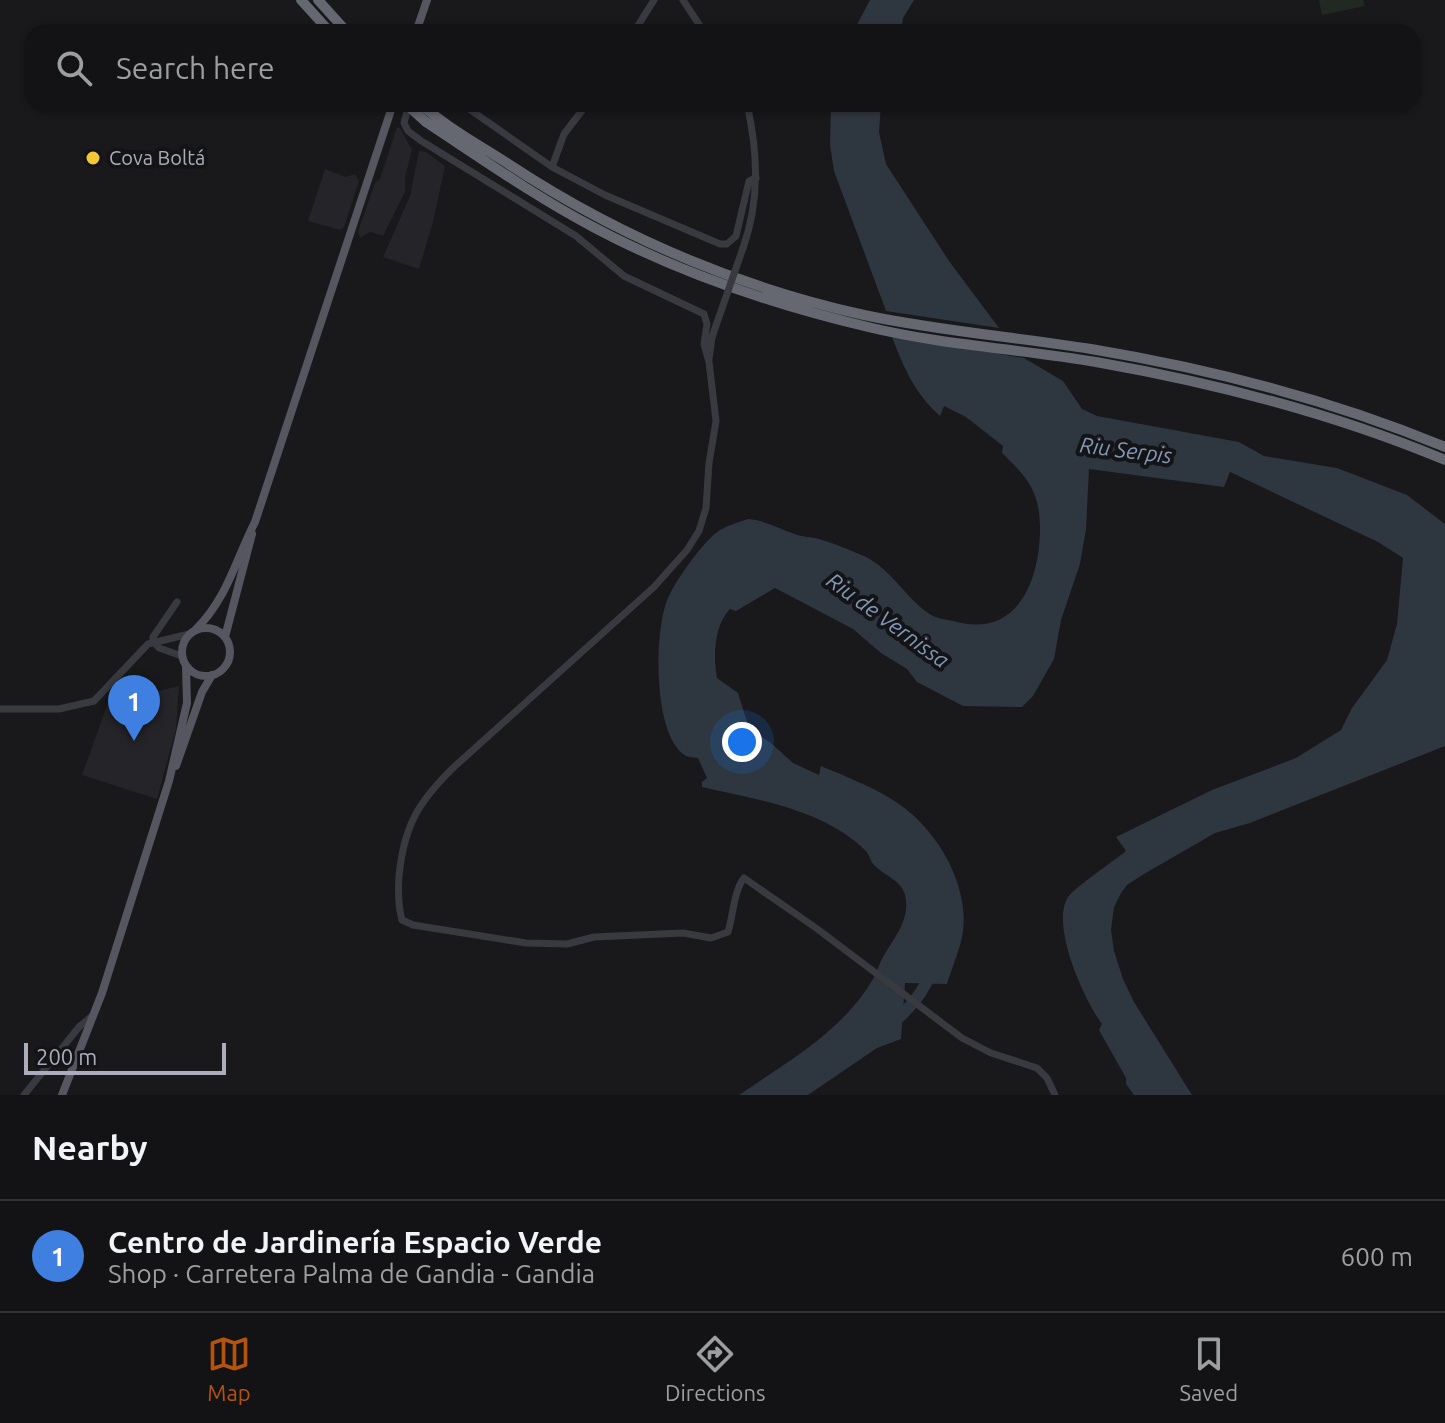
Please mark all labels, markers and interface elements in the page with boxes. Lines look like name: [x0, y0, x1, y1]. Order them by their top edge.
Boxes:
search box: [24, 24, 1421, 112]
icon: search: [52, 46, 96, 90]
text: Search here: [116, 51, 275, 85]
place label: Cova Boltá: [109, 146, 205, 169]
marker: Cova Boltá: [84, 149, 102, 167]
water label: Riu Serpis: [1078, 431, 1174, 468]
water label: Riu de Vernissa: [822, 567, 954, 672]
pin: 1: [108, 675, 160, 741]
your location: [722, 722, 762, 762]
scale bar: [24, 1039, 226, 1075]
text: 200 m: [36, 1044, 97, 1069]
text: Nearby: [32, 1128, 147, 1166]
text: Centro de Jardinería Espacio Verde: [108, 1225, 602, 1259]
text: 1: [51, 1242, 65, 1271]
text: 600 m: [1341, 1242, 1413, 1271]
text: Shop · Carretera Palma de Gandia - Gandia: [108, 1259, 595, 1288]
tab: Map: [207, 1332, 251, 1405]
tab: Directions: [665, 1332, 766, 1405]
tab: Saved: [1179, 1332, 1238, 1405]

